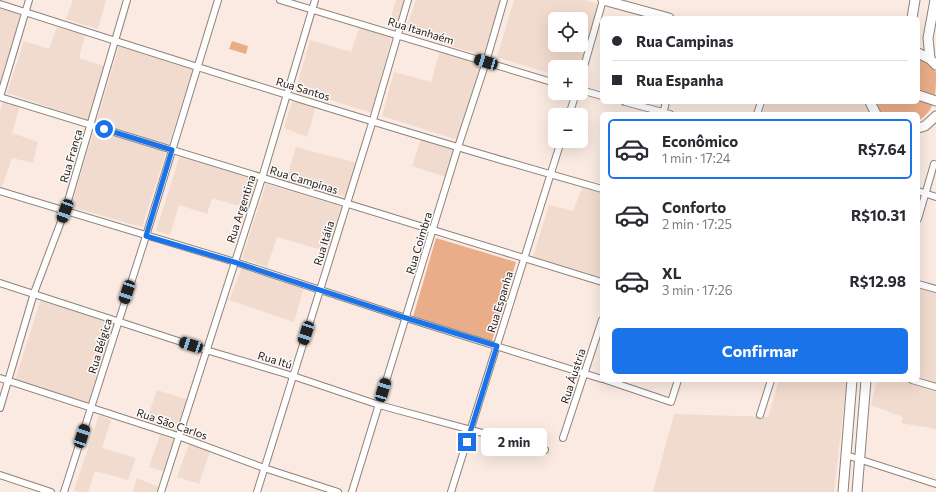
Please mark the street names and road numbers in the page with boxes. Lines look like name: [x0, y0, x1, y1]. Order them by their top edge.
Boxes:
street label: Rua Itanhaém: [387, 14, 456, 47]
street label: Rua Santos: [275, 74, 332, 103]
street label: Rua França: [57, 128, 84, 184]
street label: Rua Campinas: [268, 163, 340, 196]
street label: Rua Argentina: [223, 173, 258, 244]
street label: Rua Coimbra: [403, 210, 434, 276]
street label: Rua Itália: [311, 219, 336, 267]
street label: Rua Espanha: [484, 270, 515, 334]
street label: Rua Bélgica: [85, 317, 114, 375]
street label: Rua Áustria: [557, 346, 588, 405]
street label: Rua Itú: [256, 348, 294, 371]
street label: Rua São Carlos: [135, 405, 209, 442]

